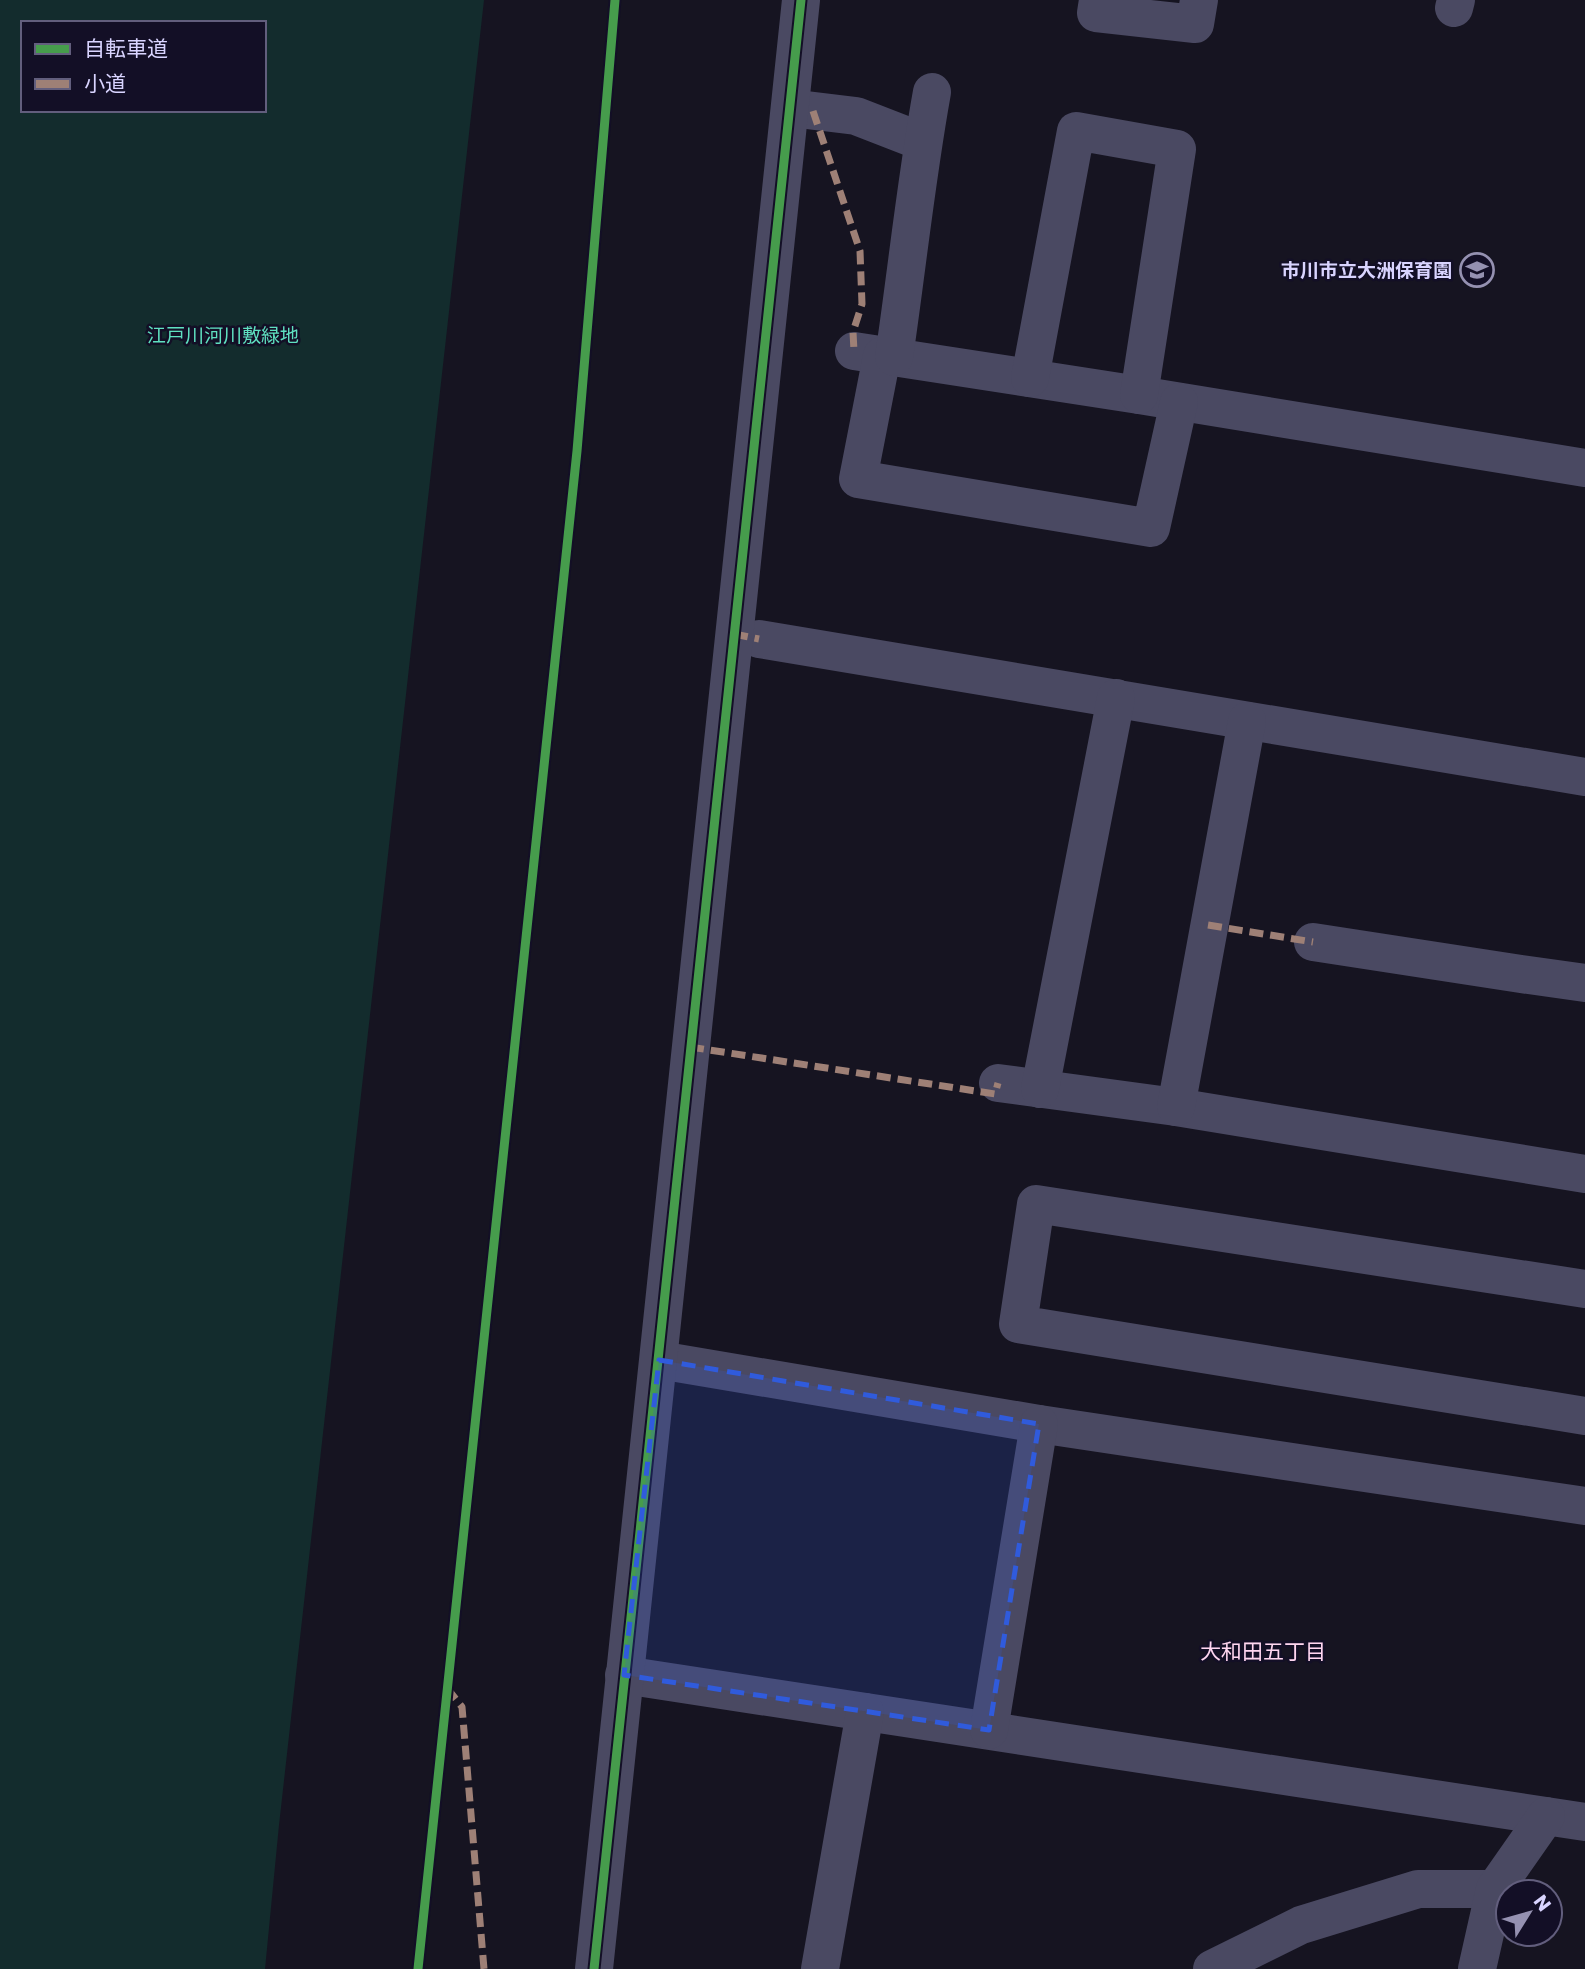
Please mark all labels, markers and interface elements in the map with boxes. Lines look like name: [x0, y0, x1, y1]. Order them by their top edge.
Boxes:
legend: [21, 21, 266, 112]
text: 自転車道: [84, 34, 168, 63]
text: 小道: [84, 69, 126, 98]
school or university icon: 市川市立大洲保育園: [1458, 251, 1496, 289]
place label: 市川市立大洲保育園: [1281, 257, 1452, 284]
park label: 江戸川河川敷緑地: [147, 322, 299, 349]
district label: 大和田五丁目: [1200, 1637, 1326, 1666]
north arrow: [1494, 1878, 1564, 1948]
text: N: [1527, 1889, 1557, 1917]

